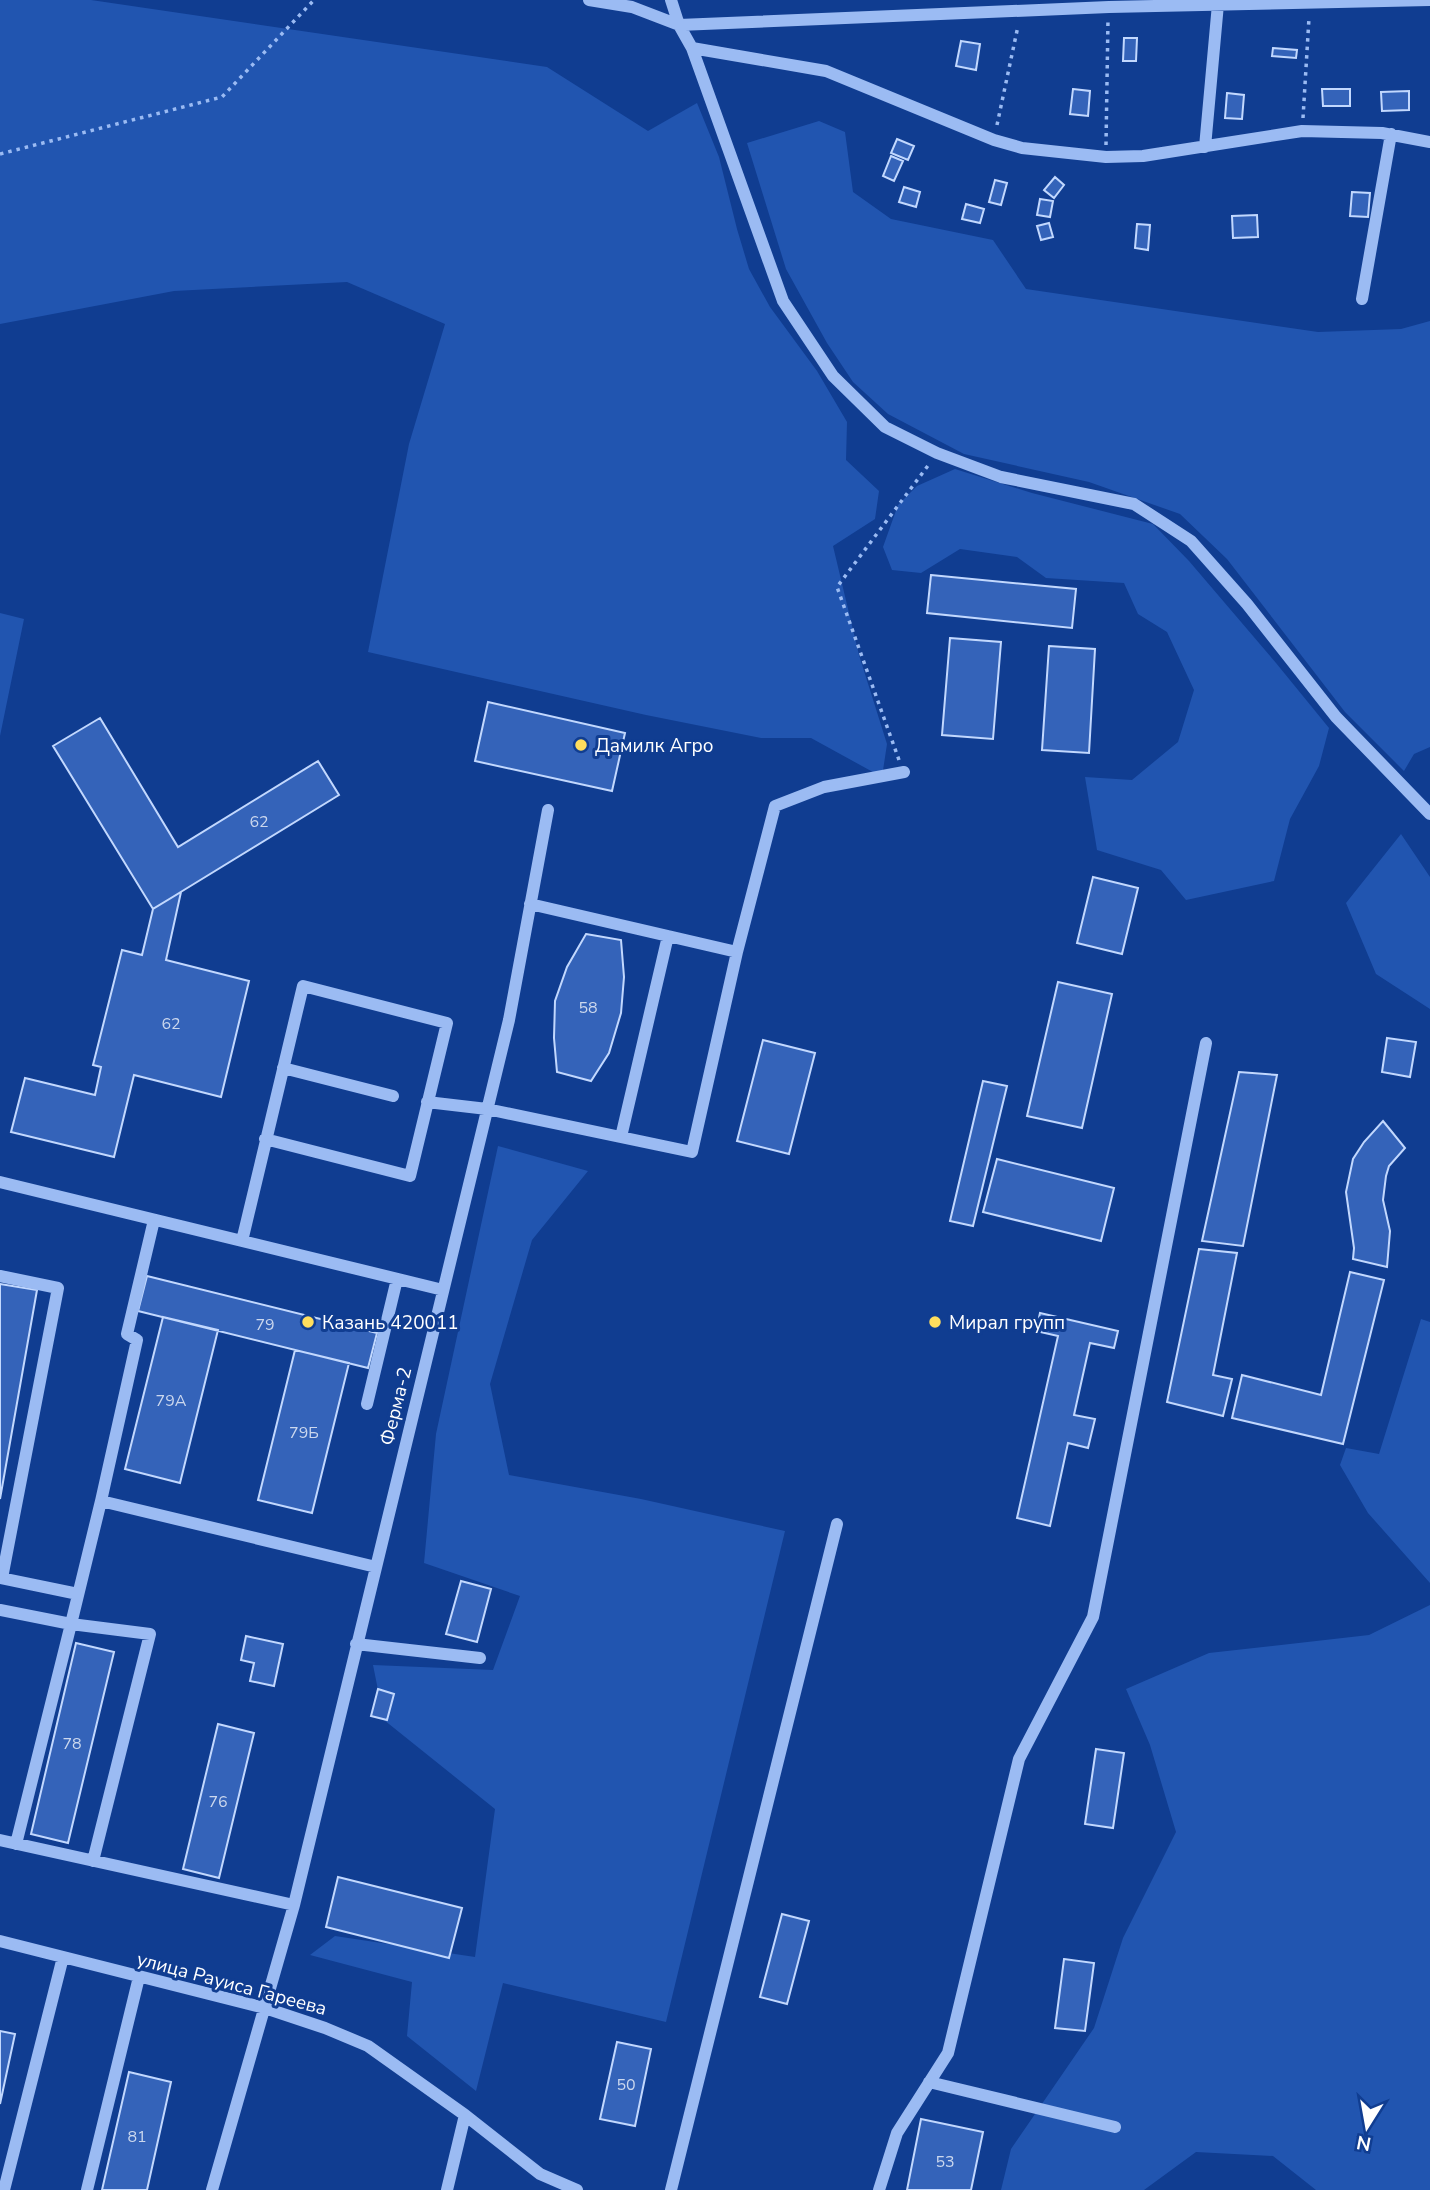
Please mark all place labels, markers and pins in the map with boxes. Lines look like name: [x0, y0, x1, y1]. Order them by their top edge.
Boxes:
place label: Дамилк Агро: [595, 733, 714, 759]
marker: Дамилк Агро: [573, 737, 589, 753]
place label: Казань 420011: [322, 1310, 459, 1336]
place label: Мирал групп: [949, 1310, 1065, 1336]
marker: Казань 420011: [300, 1314, 316, 1330]
marker: Мирал групп: [927, 1314, 943, 1330]

